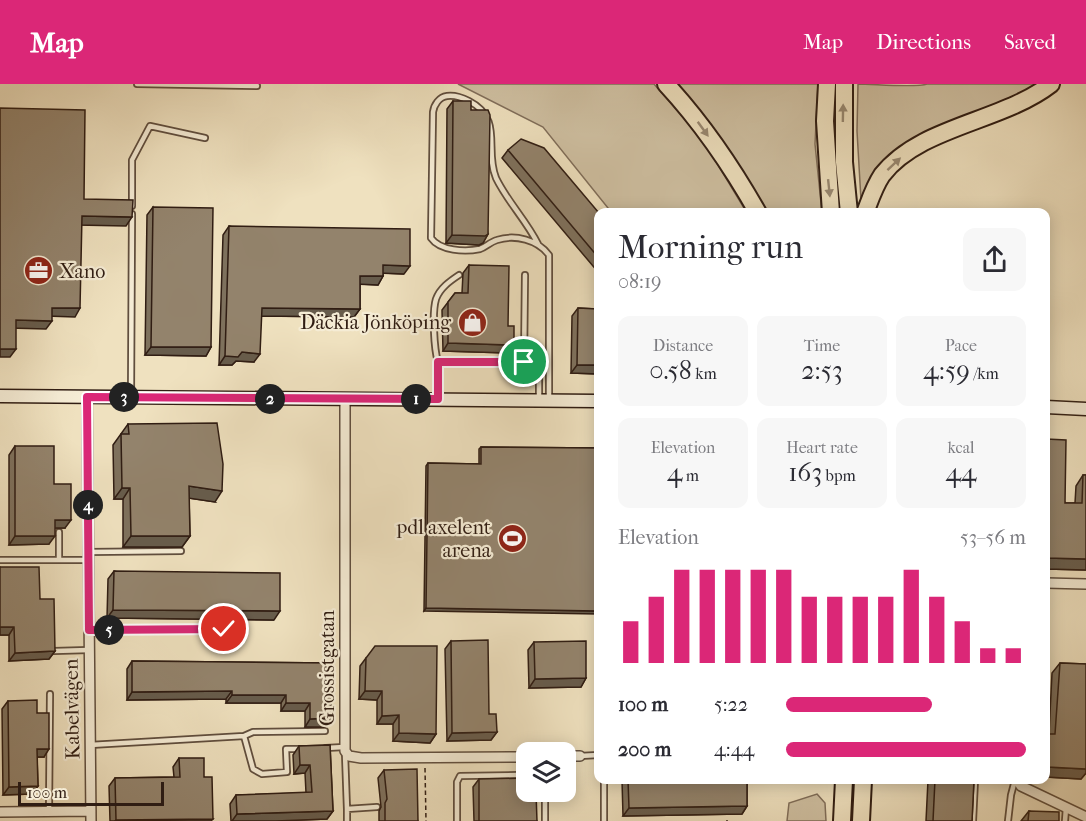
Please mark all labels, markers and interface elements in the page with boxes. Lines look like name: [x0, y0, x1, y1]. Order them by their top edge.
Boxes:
text: Map: [30, 26, 84, 59]
text: Map: [803, 30, 843, 54]
text: Directions: [876, 30, 971, 54]
text: Saved: [1004, 30, 1056, 54]
one-way arrow: [838, 103, 848, 122]
one-way arrow: [697, 122, 709, 137]
one-way arrow: [887, 157, 902, 171]
one-way arrow: [824, 179, 834, 198]
text: Morning run: [618, 228, 803, 267]
button: share: [963, 228, 1026, 291]
office icon: Xano: [22, 255, 54, 287]
place label: Xano: [59, 260, 106, 283]
text: 08:19: [618, 270, 662, 293]
shop icon: Däckia Jönköping: [456, 306, 488, 338]
place label: Däckia Jönköping: [300, 311, 451, 334]
pin: [498, 336, 549, 387]
text: Distance: [653, 336, 713, 355]
text: Time: [804, 336, 840, 355]
text: Pace: [945, 336, 977, 355]
icon: arrive: [507, 345, 540, 378]
text: 0.58: [649, 355, 692, 386]
text: 2:53: [801, 355, 843, 386]
text: 4:59: [923, 355, 970, 386]
text: km: [692, 364, 717, 383]
text: /km: [970, 364, 999, 383]
pin: 3: [109, 382, 139, 412]
pin: 2: [255, 384, 285, 414]
pin: 1: [401, 384, 431, 414]
text: 3: [121, 387, 127, 406]
text: 2: [266, 389, 274, 408]
text: 1: [413, 389, 419, 408]
text: Elevation: [651, 438, 715, 457]
text: Heart rate: [786, 438, 858, 457]
text: kcal: [948, 438, 974, 457]
text: 4: [667, 457, 682, 488]
text: 163: [788, 457, 822, 488]
text: 44: [946, 457, 976, 488]
text: m: [682, 466, 699, 485]
text: bpm: [822, 466, 856, 485]
pin: 4: [73, 490, 103, 520]
text: 4: [83, 495, 93, 514]
place label: pdl axelent arena: [395, 516, 492, 562]
sports icon: pdl axelent arena: [496, 523, 528, 555]
text: Elevation: [618, 526, 699, 549]
text: 53–56 m: [960, 526, 1026, 549]
pin: [198, 603, 249, 654]
street label: Grossistgatan: [316, 610, 339, 726]
icon: check: [207, 612, 240, 645]
pin: 5: [94, 615, 124, 645]
text: 5: [106, 620, 112, 639]
street label: Kabelvägen: [60, 658, 84, 760]
text: 100 m: [618, 693, 668, 716]
text: 5:22: [714, 693, 748, 716]
text: 200 m: [618, 738, 671, 761]
text: 4:44: [714, 738, 754, 761]
map controls: [516, 742, 576, 802]
button: layers: [516, 742, 576, 802]
scale bar: [18, 779, 164, 806]
text: 100 m: [27, 783, 67, 802]

